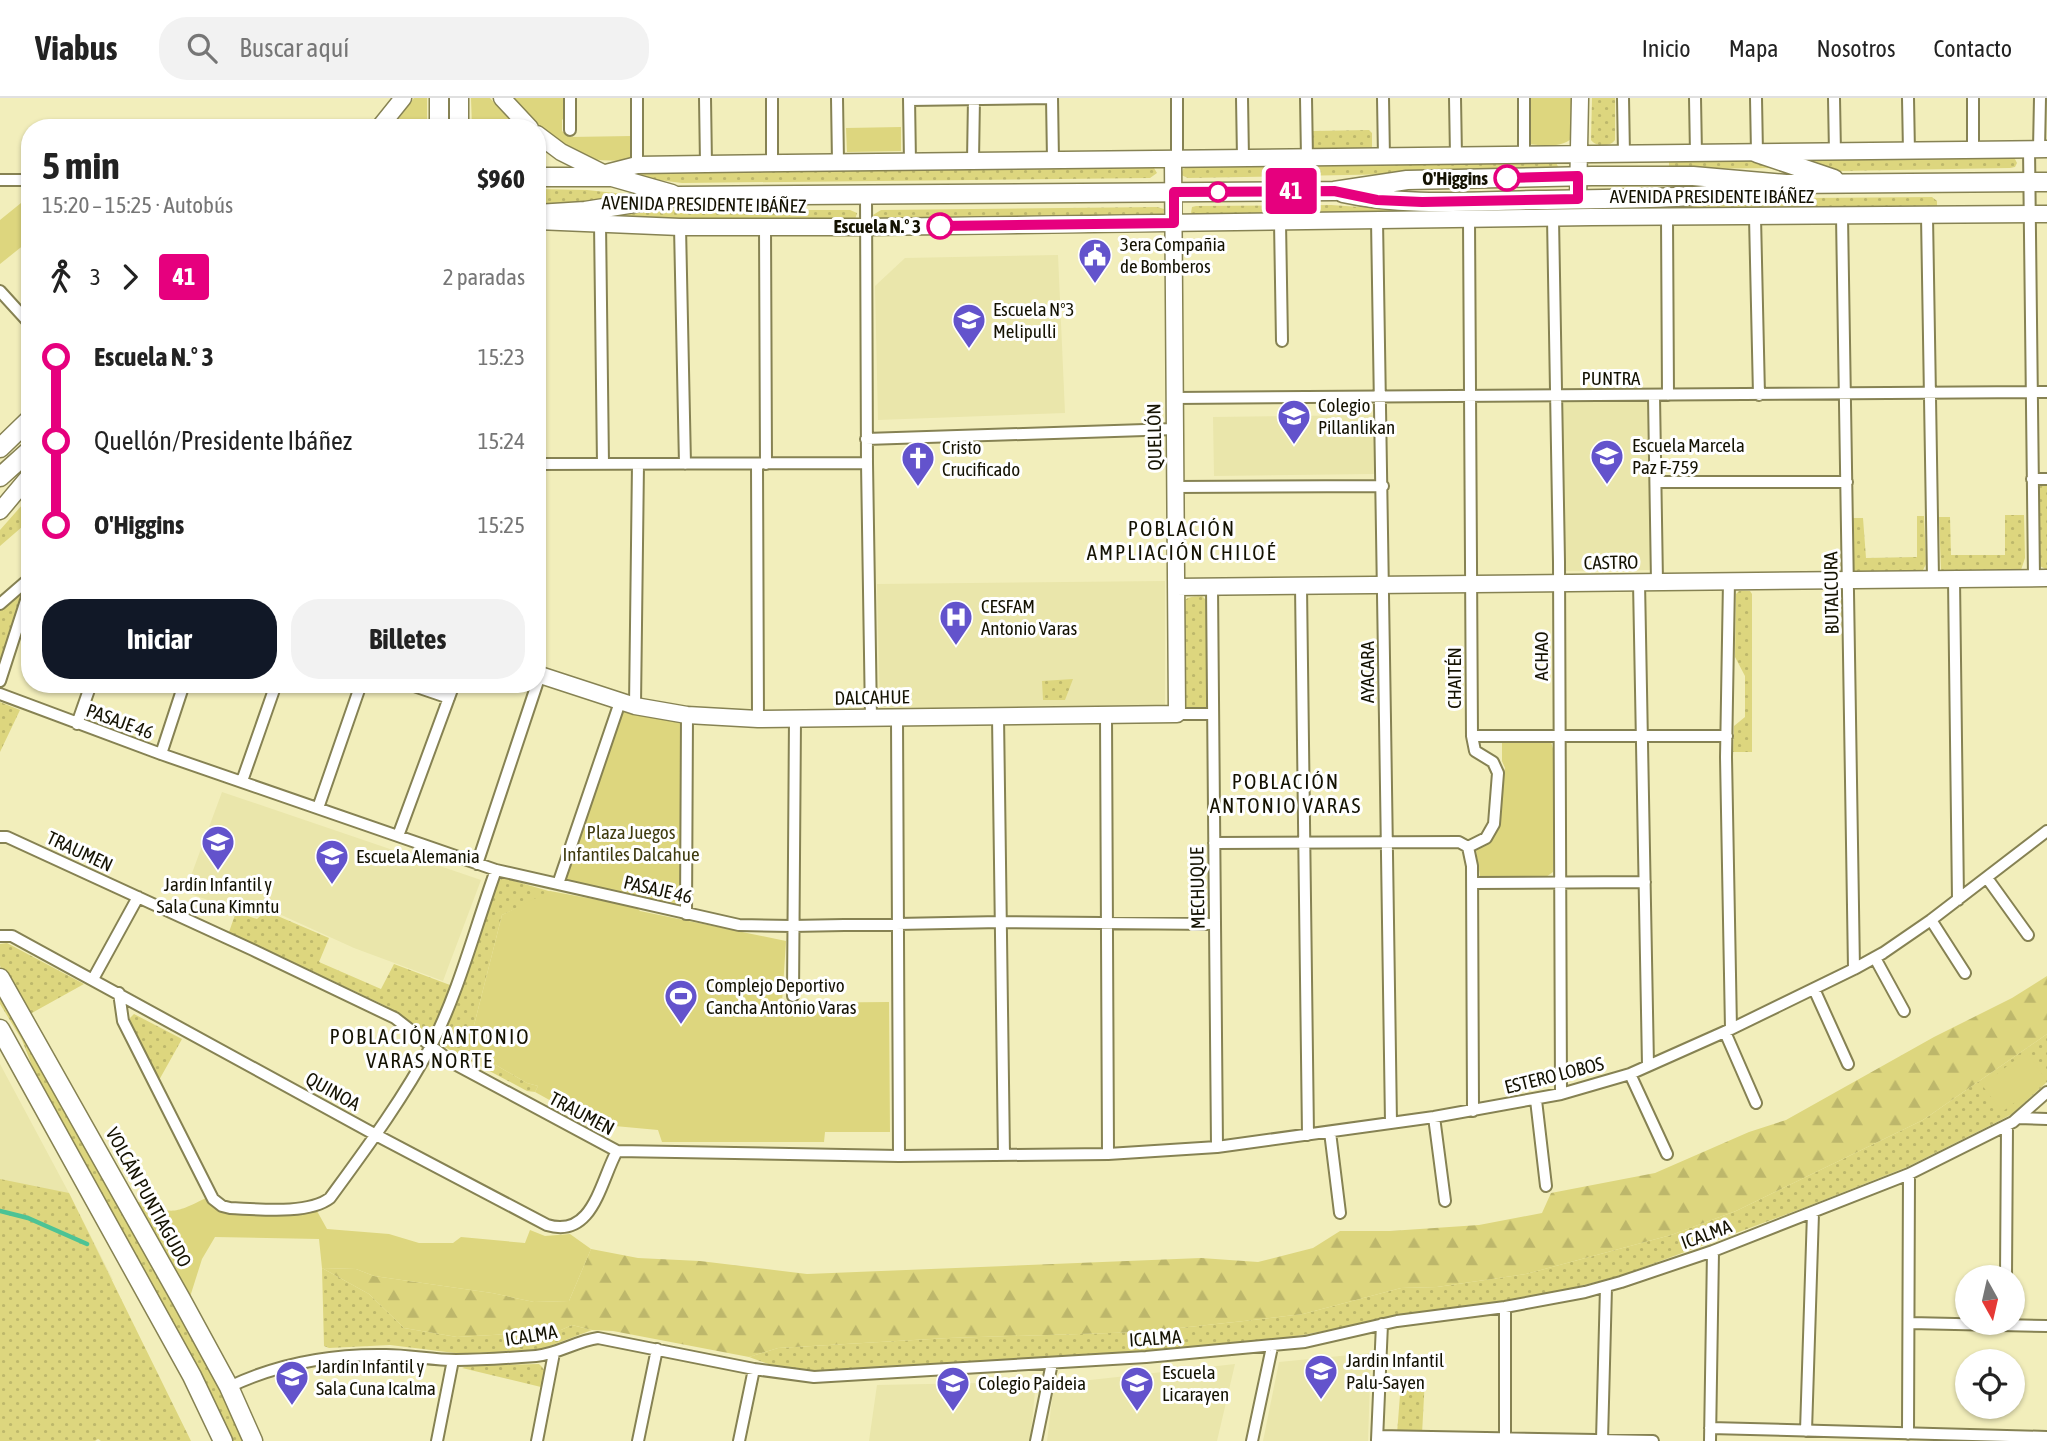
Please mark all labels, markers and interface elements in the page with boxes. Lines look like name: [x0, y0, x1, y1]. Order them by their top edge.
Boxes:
search box: [159, 17, 649, 80]
text: Viabus: [35, 29, 117, 67]
icon: search: [183, 29, 221, 67]
text: Buscar aquí: [239, 33, 349, 63]
text: Inicio: [1642, 35, 1691, 62]
text: Mapa: [1729, 35, 1778, 62]
text: Nosotros: [1816, 35, 1895, 62]
text: Contacto: [1933, 35, 2012, 62]
text: 5 min: [42, 144, 120, 187]
text: $960: [477, 164, 525, 194]
marker: O'Higgins: [1494, 165, 1520, 191]
place label: O'Higgins: [1422, 167, 1488, 189]
line badge: 41: [1260, 168, 1322, 214]
text: 41: [1280, 177, 1302, 204]
unlabelled marker: [1208, 182, 1228, 202]
street label: AVENIDA PRESIDENTE IBÁÑEZ: [1610, 185, 1815, 207]
street label: AVENIDA PRESIDENTE IBÁÑEZ: [601, 191, 807, 217]
text: 15:20 – 15:25 · Autobús: [42, 192, 233, 218]
marker: Escuela N.° 3: [927, 213, 953, 239]
place label: Escuela N.° 3: [834, 215, 921, 237]
place label: 3era Compañia de Bomberos: [1120, 233, 1226, 277]
public building icon: 3era Compañia de Bomberos: [1076, 236, 1114, 285]
icon: walk: [42, 258, 80, 296]
icon: forward: [111, 258, 149, 296]
text: 41: [173, 263, 195, 290]
text: 3: [90, 264, 101, 290]
text: 2 paradas: [443, 264, 525, 290]
place label: Escuela N°3 Melipulli: [993, 298, 1075, 342]
school or university icon: Escuela N°3 Melipulli: [950, 301, 988, 350]
text: Escuela N.° 3: [94, 342, 214, 372]
text: 15:23: [478, 344, 525, 370]
street label: PUNTRA: [1582, 367, 1641, 389]
place label: Colegio Pillanlikan: [1318, 394, 1395, 438]
school or university icon: Colegio Pillanlikan: [1275, 397, 1313, 446]
street label: QUELLÓN: [1142, 403, 1166, 471]
text: Quellón/Presidente Ibáñez: [94, 426, 352, 456]
text: 15:24: [478, 428, 525, 454]
place label: Escuela Marcela Paz F-759: [1632, 434, 1745, 478]
place label: Cristo Crucificado: [942, 436, 1020, 480]
school or university icon: Escuela Marcela Paz F-759: [1588, 437, 1626, 486]
church icon: Cristo Crucificado: [899, 439, 937, 488]
text: O'Higgins: [94, 510, 184, 540]
text: 15:25: [478, 512, 525, 538]
district label: POBLACIÓN AMPLIACIÓN CHILOÉ: [1087, 516, 1277, 564]
street label: CASTRO: [1584, 551, 1638, 573]
street label: BUTALCURA: [1819, 551, 1843, 635]
place label: CESFAM Antonio Varas: [981, 595, 1077, 639]
hospital icon: CESFAM Antonio Varas: [937, 598, 975, 647]
button: Iniciar: [42, 599, 277, 679]
button: Billetes: [291, 599, 525, 679]
street label: ACHAO: [1530, 631, 1552, 681]
street label: AYACARA: [1356, 640, 1378, 703]
street label: CHAITÉN: [1443, 647, 1465, 709]
street label: DALCAHUE: [834, 685, 910, 709]
street label: PASAJE 46: [83, 699, 157, 743]
district label: POBLACIÓN ANTONIO VARAS: [1210, 769, 1362, 817]
park label: Plaza Juegos Infantiles Dalcahue: [562, 821, 700, 865]
school or university icon: Jardín Infantil y Sala Cuna Kimntu: [199, 823, 237, 872]
street label: TRAUMEN: [43, 826, 117, 876]
school or university icon: Escuela Alemania: [313, 837, 351, 886]
place label: Escuela Alemania: [356, 845, 480, 867]
street label: MECHUQUE: [1185, 847, 1209, 929]
street label: PASAJE 46: [622, 870, 695, 908]
place label: Jardín Infantil y Sala Cuna Kimntu: [157, 873, 279, 917]
place label: Complejo Deportivo Cancha Antonio Varas: [706, 974, 857, 1018]
sports icon: Complejo Deportivo Cancha Antonio Varas: [662, 977, 700, 1026]
district label: POBLACIÓN ANTONIO VARAS NORTE: [329, 1024, 531, 1072]
street label: ESTERO LOBOS: [1502, 1052, 1606, 1098]
street label: QUINOA: [302, 1067, 365, 1115]
street label: TRAUMEN: [546, 1087, 618, 1139]
street label: VOLCÁN PUNTIAGUDO: [102, 1123, 196, 1271]
street label: ICALMA: [1678, 1215, 1735, 1253]
north arrow: [1955, 1265, 2025, 1335]
map controls: [1955, 1265, 2025, 1419]
street label: ICALMA: [504, 1320, 559, 1350]
street label: ICALMA: [1128, 1325, 1182, 1351]
place label: Jardin Infantil Palu-Sayen: [1346, 1349, 1444, 1393]
button: locate: [1955, 1349, 2025, 1419]
school or university icon: Jardin Infantil Palu-Sayen: [1302, 1352, 1340, 1401]
place label: Jardín Infantil y Sala Cuna Icalma: [316, 1355, 436, 1399]
school or university icon: Jardín Infantil y Sala Cuna Icalma: [273, 1358, 311, 1407]
place label: Escuela Licarayen: [1162, 1361, 1229, 1405]
school or university icon: Colegio Paideia: [934, 1364, 972, 1413]
school or university icon: Escuela Licarayen: [1118, 1364, 1156, 1413]
place label: Colegio Paideia: [978, 1372, 1086, 1394]

